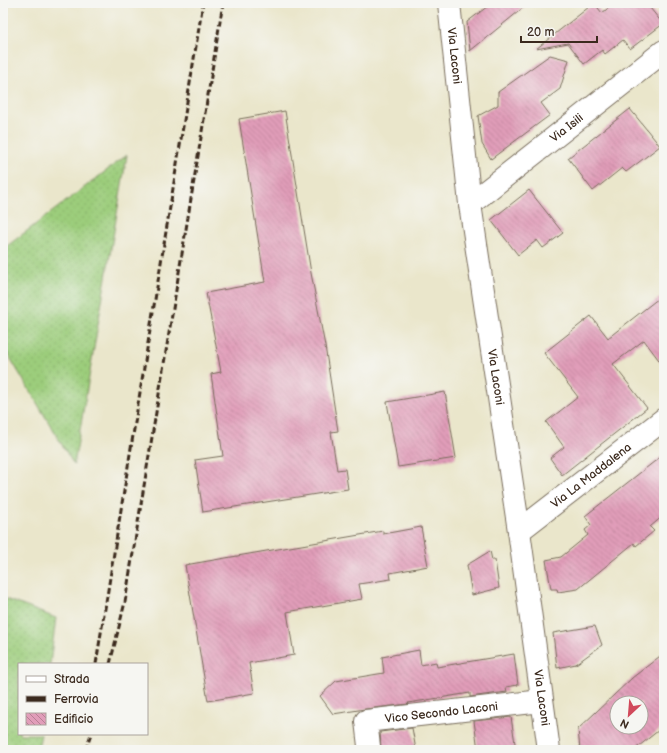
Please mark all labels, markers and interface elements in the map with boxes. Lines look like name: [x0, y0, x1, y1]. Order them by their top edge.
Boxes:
scale bar: [521, 18, 597, 44]
text: 20 m: [527, 25, 554, 40]
street label: Via Laconi: [444, 27, 465, 85]
street label: Via Isili: [547, 110, 586, 146]
street label: Via Laconi: [484, 348, 508, 406]
street label: Via La Maddalena: [548, 439, 635, 511]
legend: [18, 663, 148, 735]
street label: Via Laconi: [531, 669, 553, 727]
text: Strada: [54, 672, 90, 687]
text: Ferrovia: [54, 692, 99, 707]
north arrow: [609, 695, 649, 735]
street label: Vico Secondo Laconi: [384, 699, 499, 726]
text: Edificio: [54, 712, 94, 727]
text: N: [618, 716, 631, 731]

